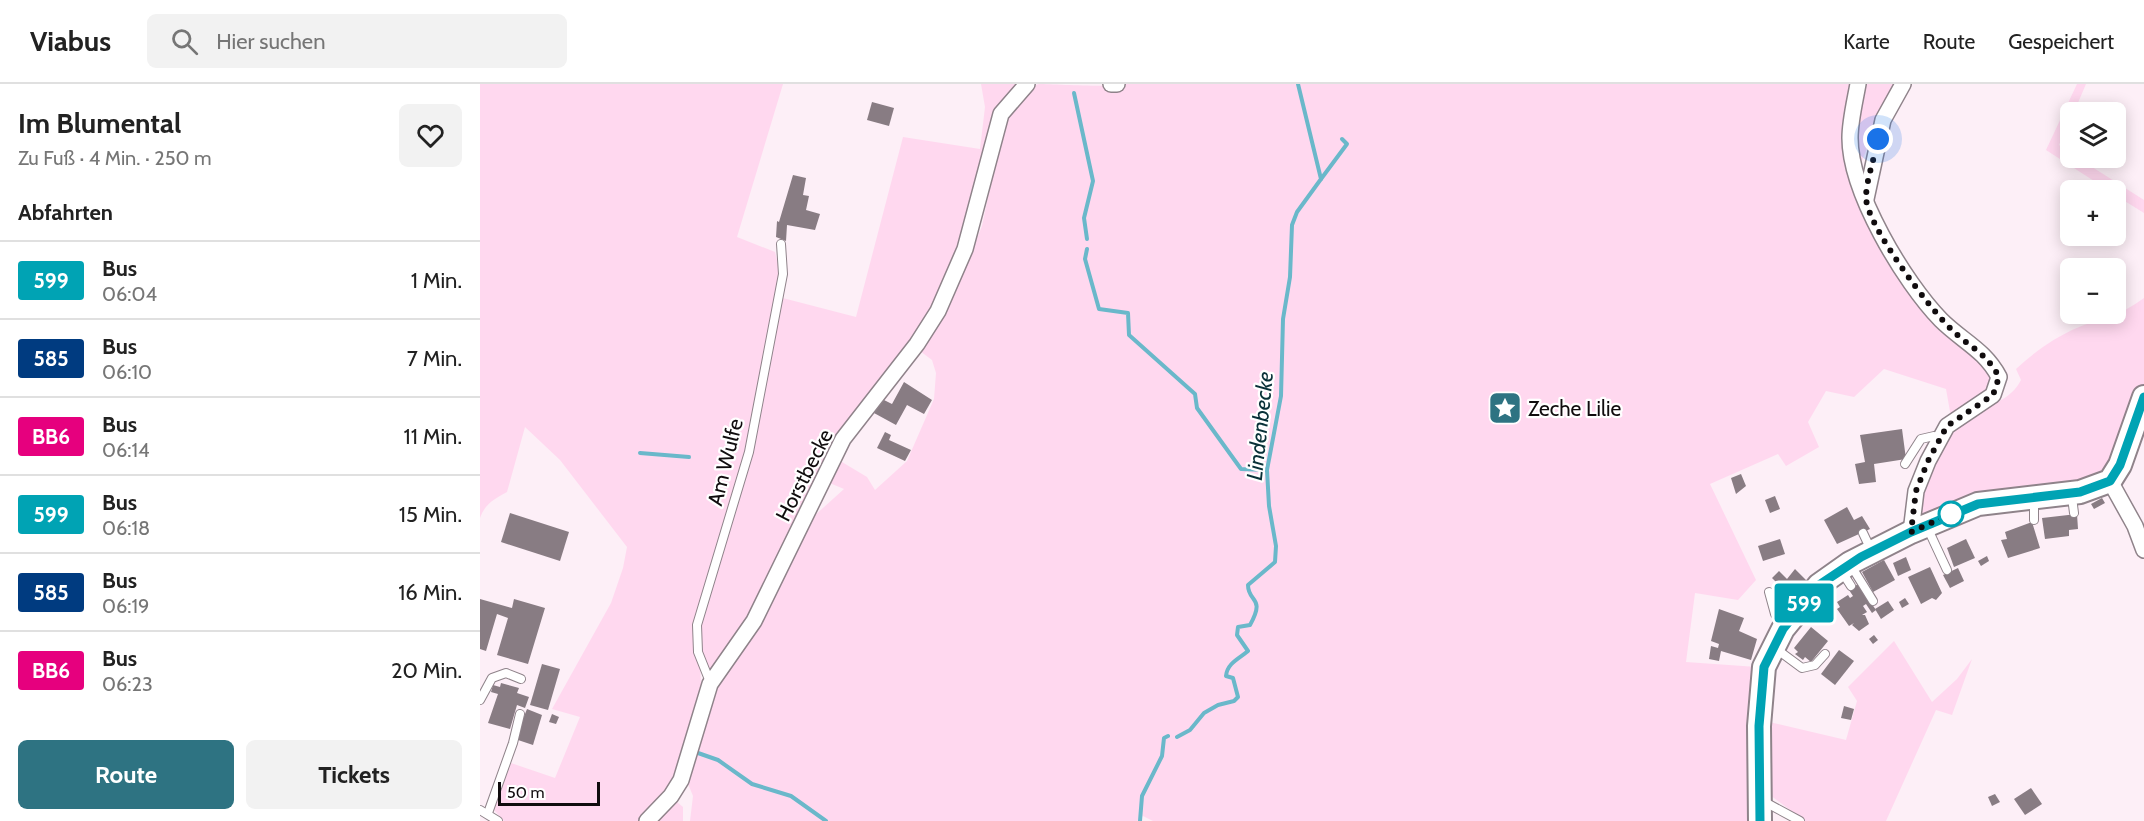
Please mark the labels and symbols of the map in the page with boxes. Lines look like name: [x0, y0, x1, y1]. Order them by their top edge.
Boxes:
your location: [1863, 124, 1893, 154]
water label: Lindenbecke: [1241, 370, 1279, 482]
place icon: Zeche Lilie: [1487, 390, 1523, 426]
place label: Zeche Lilie: [1528, 396, 1621, 421]
street label: Am Wulfe: [702, 416, 748, 508]
street label: Horstbecke: [770, 425, 838, 525]
unlabelled marker: [1938, 501, 1964, 527]
line badge: 599: [1770, 584, 1838, 622]
scale bar: [498, 779, 600, 806]

